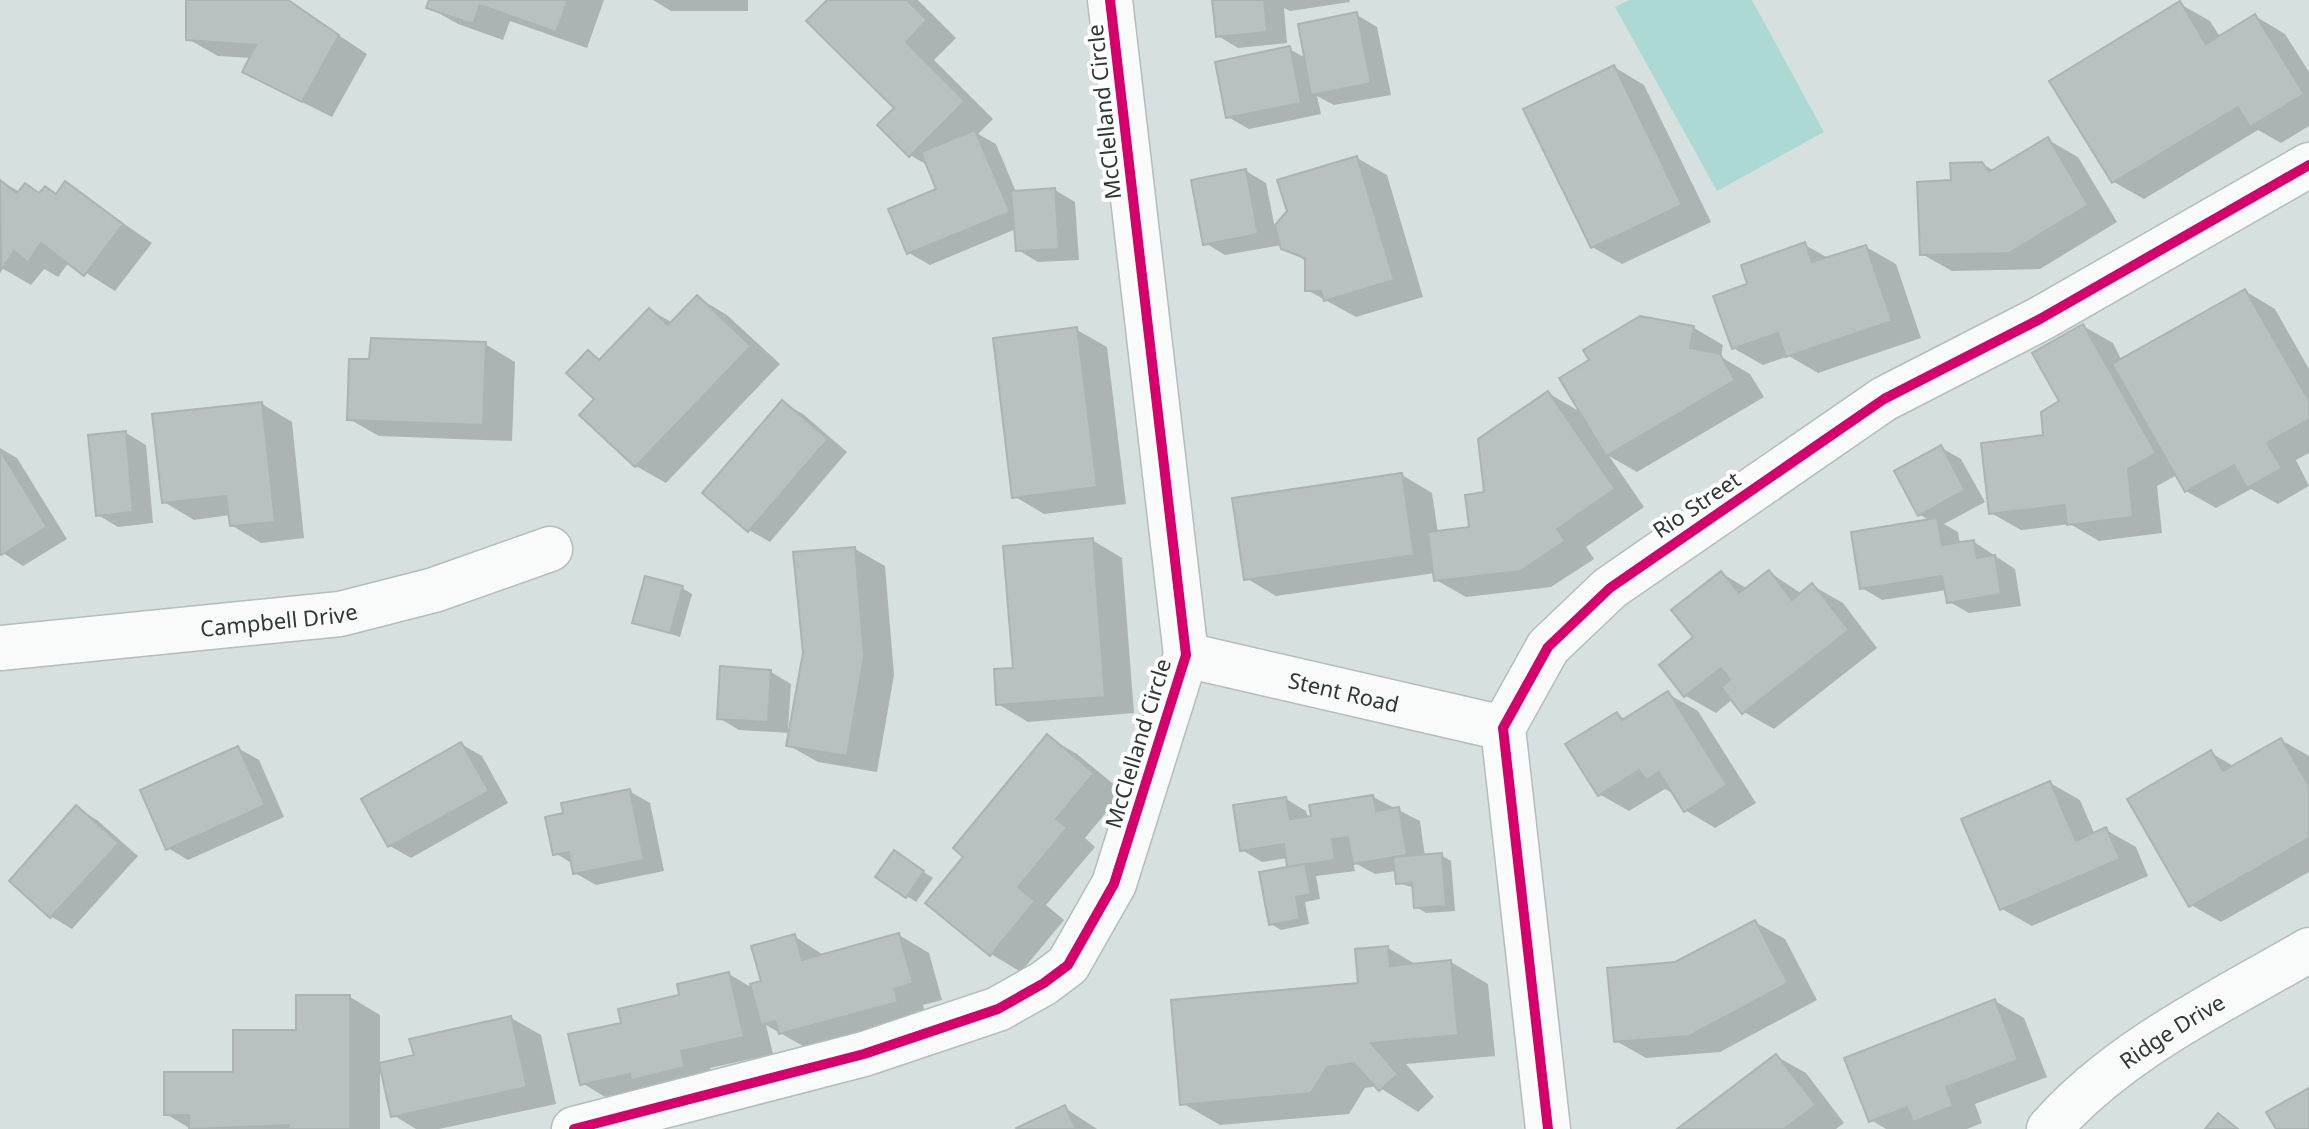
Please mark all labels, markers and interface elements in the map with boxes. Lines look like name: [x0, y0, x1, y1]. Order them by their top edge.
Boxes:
street label: McClelland Circle: [1079, 23, 1127, 201]
street label: Rio Street: [1646, 464, 1746, 544]
street label: Campbell Drive: [199, 595, 360, 643]
street label: McClelland Circle: [1097, 654, 1177, 832]
street label: Stent Road: [1286, 664, 1402, 719]
street label: Ridge Drive: [2113, 986, 2230, 1075]

